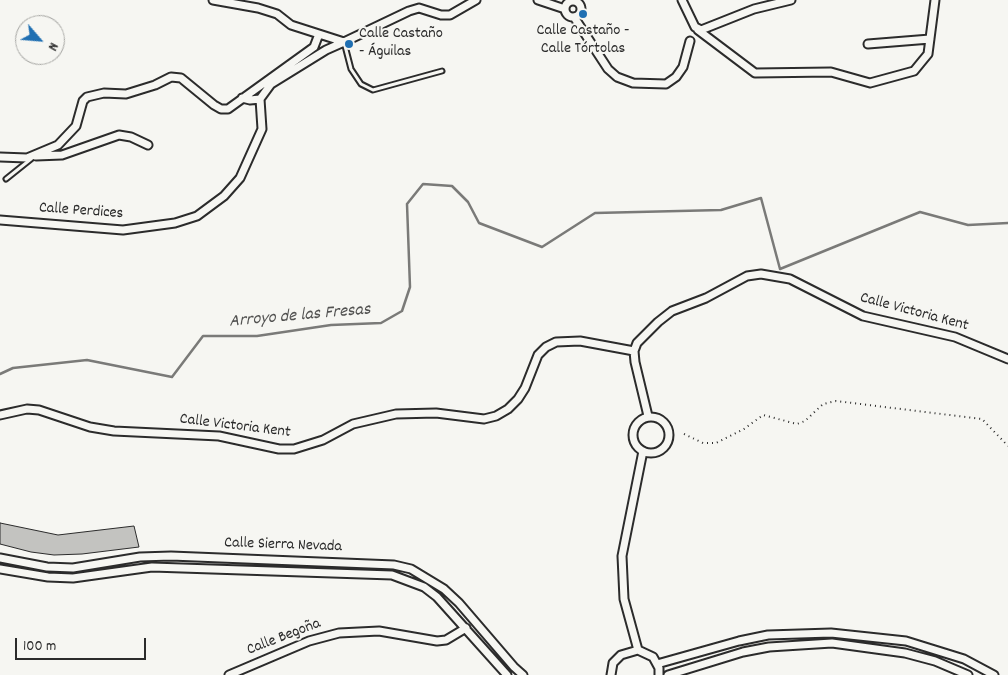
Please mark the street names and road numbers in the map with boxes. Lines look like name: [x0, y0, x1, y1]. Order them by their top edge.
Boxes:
street label: Calle Perdices: [38, 199, 124, 225]
street label: Calle Victoria Kent: [858, 289, 970, 337]
street label: Calle Victoria Kent: [178, 411, 292, 443]
street label: Calle Sierra Nevada: [224, 534, 342, 558]
street label: Calle Begoña: [244, 615, 324, 661]

